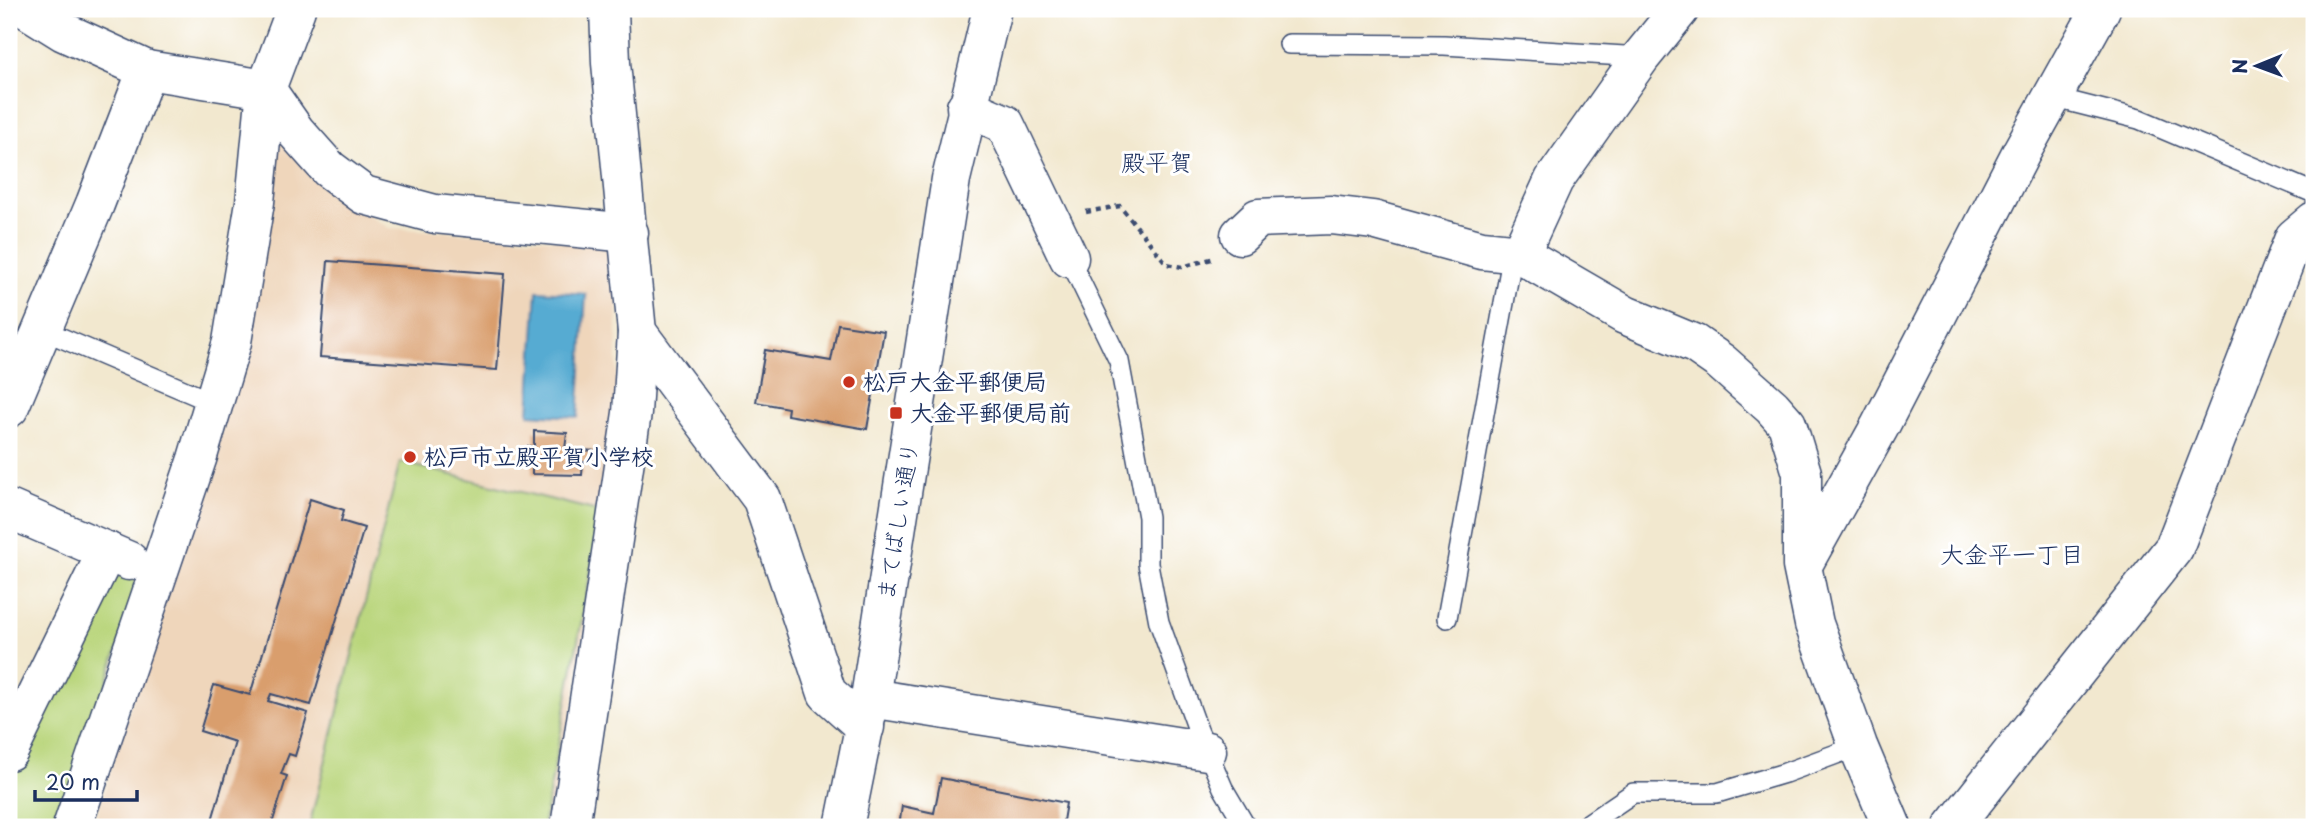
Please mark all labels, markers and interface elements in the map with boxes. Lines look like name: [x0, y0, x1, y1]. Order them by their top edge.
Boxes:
north arrow: [2222, 32, 2292, 102]
text: N: [2225, 59, 2253, 74]
district label: 殿平賀: [1121, 143, 1193, 179]
place label: 松戸大金平郵便局: [863, 363, 1047, 398]
marker: 松戸大金平郵便局: [841, 374, 857, 390]
place label: 大金平郵便局前: [910, 394, 1071, 429]
marker: 大金平郵便局前: [888, 405, 904, 421]
place label: 松戸市立殿平賀小学校: [424, 438, 654, 473]
street label: まてばしい通り: [867, 439, 926, 603]
marker: 松戸市立殿平賀小学校: [402, 449, 418, 465]
district label: 大金平一丁目: [1940, 535, 2084, 571]
scale bar: [35, 759, 136, 803]
text: 20 m: [46, 765, 100, 797]

